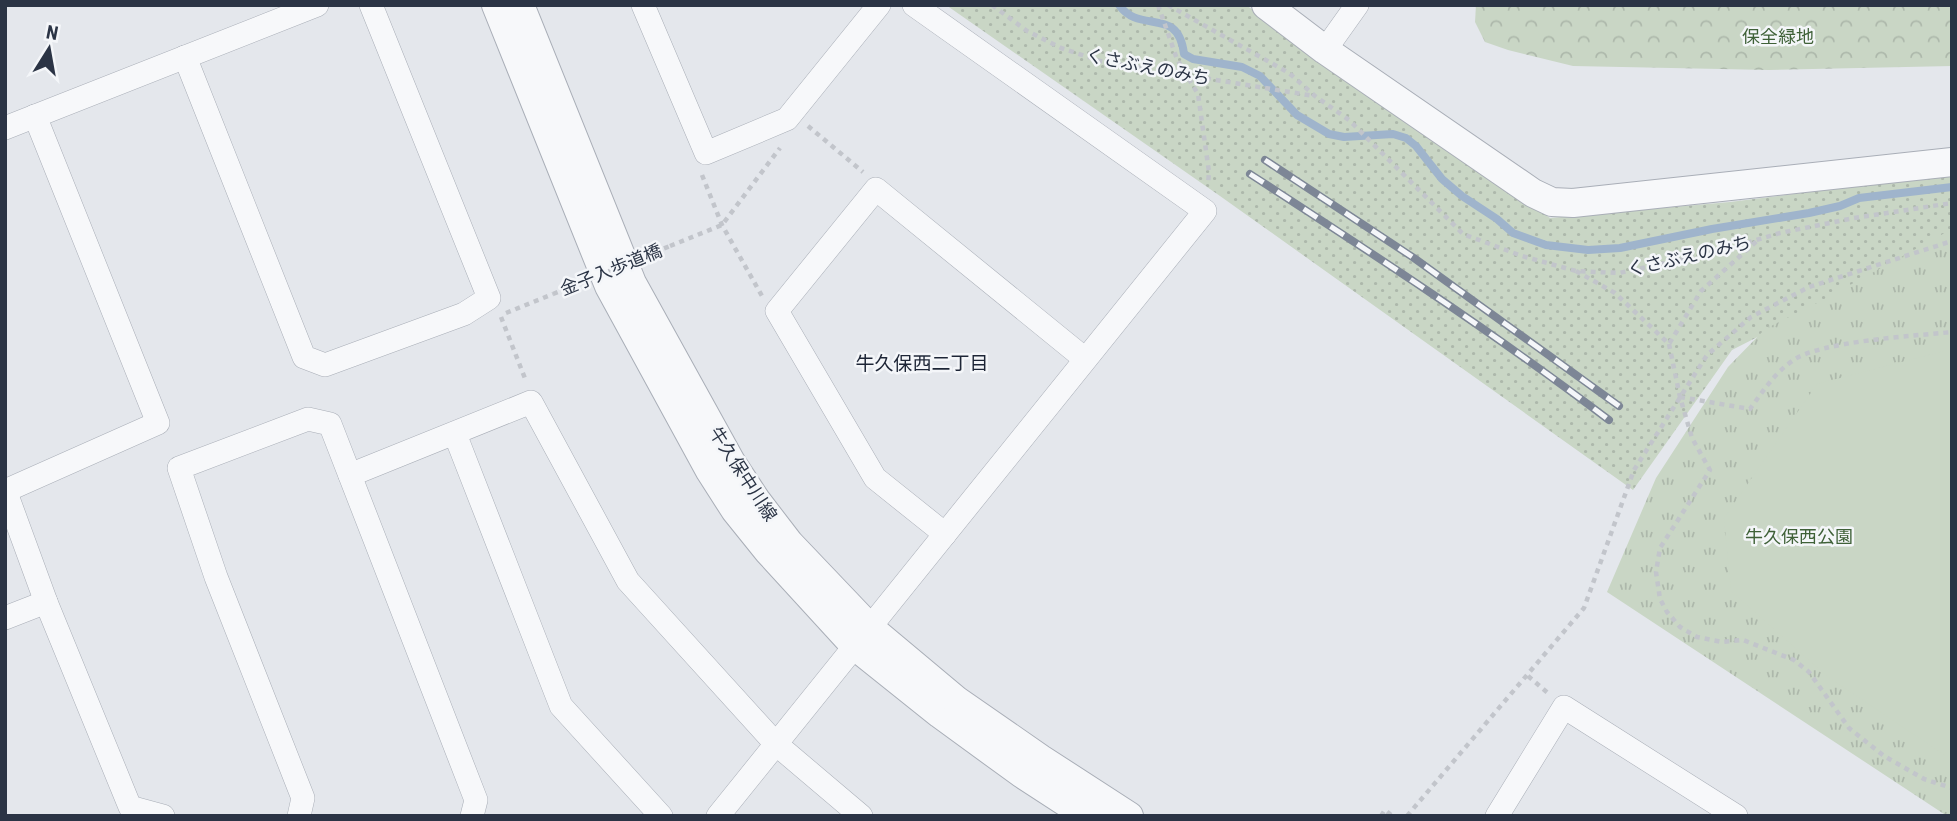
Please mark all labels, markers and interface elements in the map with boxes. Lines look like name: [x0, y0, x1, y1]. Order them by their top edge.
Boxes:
north arrow: [14, 14, 84, 84]
text: N: [44, 20, 60, 45]
park label: 保全緑地: [1742, 26, 1814, 47]
street label: くさぶえのみち: [1084, 44, 1212, 89]
street label: くさぶえのみち: [1625, 231, 1753, 280]
street label: 金子入歩道橋: [557, 240, 665, 300]
district label: 牛久保西二丁目: [855, 352, 989, 375]
street label: 牛久保中川線: [705, 423, 782, 525]
park label: 牛久保西公園: [1745, 526, 1853, 547]

